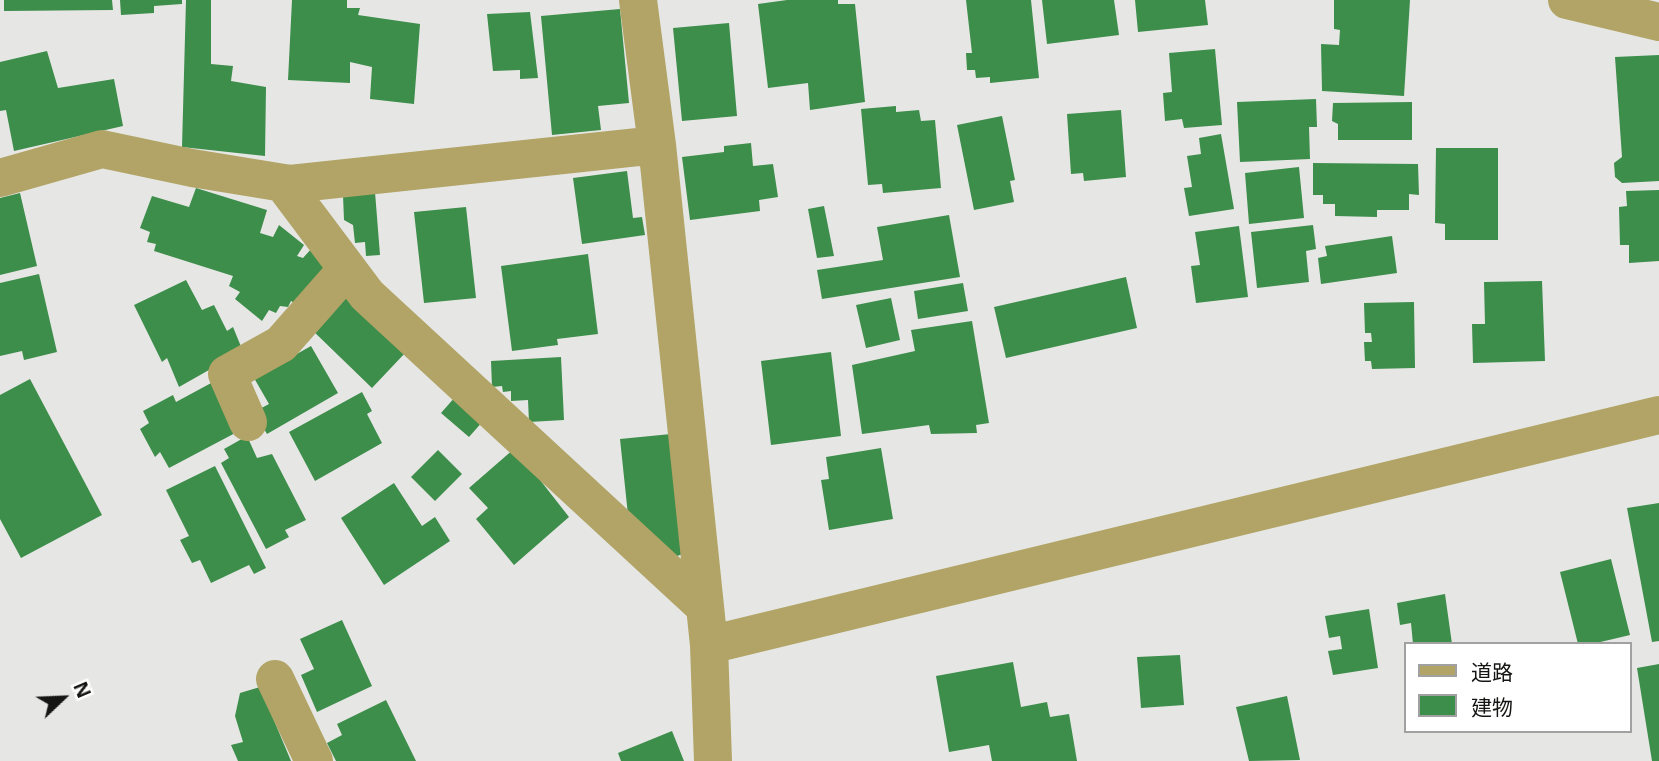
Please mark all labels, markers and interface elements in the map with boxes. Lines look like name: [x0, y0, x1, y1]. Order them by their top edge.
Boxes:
legend: [1404, 642, 1631, 733]
text: 道路: [1471, 658, 1513, 686]
north arrow: [28, 663, 98, 733]
text: N: [67, 678, 97, 702]
text: 建物: [1471, 693, 1513, 721]

